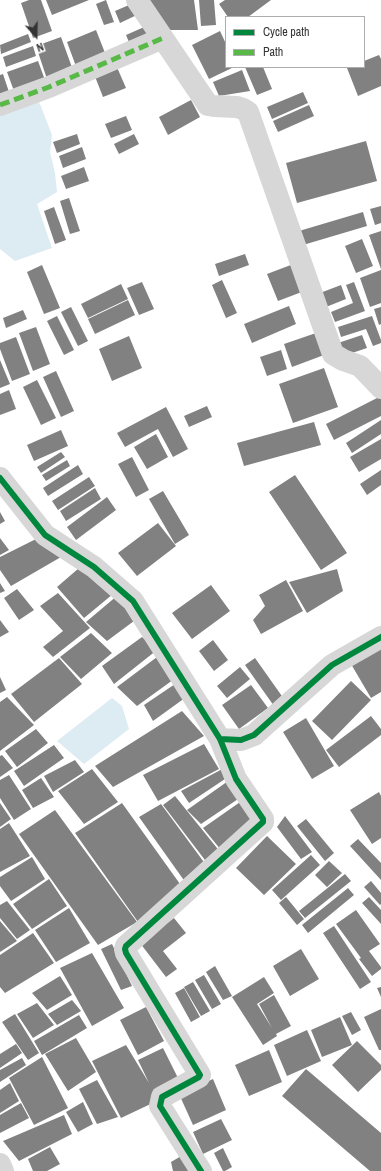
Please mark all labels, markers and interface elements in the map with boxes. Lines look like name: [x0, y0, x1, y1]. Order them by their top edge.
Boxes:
north arrow: [16, 16, 56, 56]
legend: [225, 16, 365, 68]
text: Cycle path: [263, 24, 310, 40]
text: N: [35, 40, 46, 55]
text: Path: [263, 44, 283, 60]

